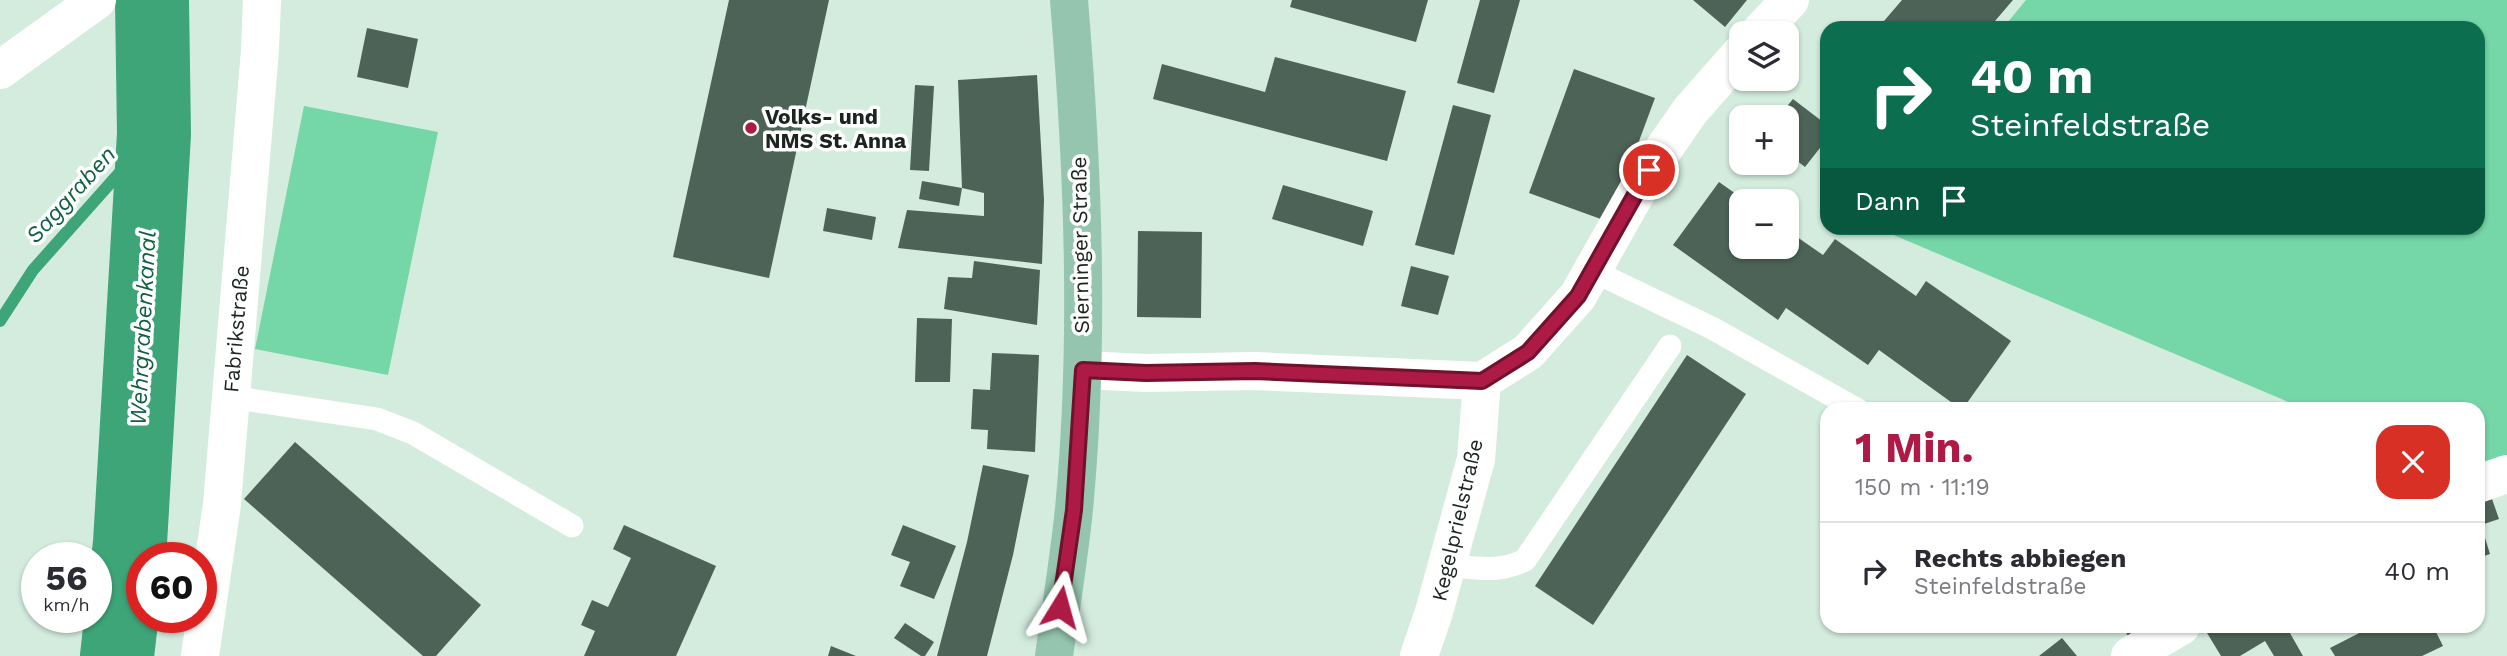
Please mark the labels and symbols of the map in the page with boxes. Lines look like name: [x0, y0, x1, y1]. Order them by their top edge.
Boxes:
place label: Volks- und NMS St. Anna: [765, 104, 907, 153]
marker: Volks- und NMS St. Anna: [743, 120, 759, 136]
pin: [1619, 140, 1679, 200]
water label: Saggraben: [21, 141, 121, 249]
street label: Sierninger Straße: [1066, 156, 1094, 334]
water label: Wehrgrabenkanal: [124, 230, 162, 426]
street label: Fabrikstraße: [218, 264, 254, 394]
street label: Kegelprielstraße: [1426, 436, 1488, 604]
speed limit sign: 60: [126, 542, 217, 633]
position arrow: [1023, 570, 1097, 644]

